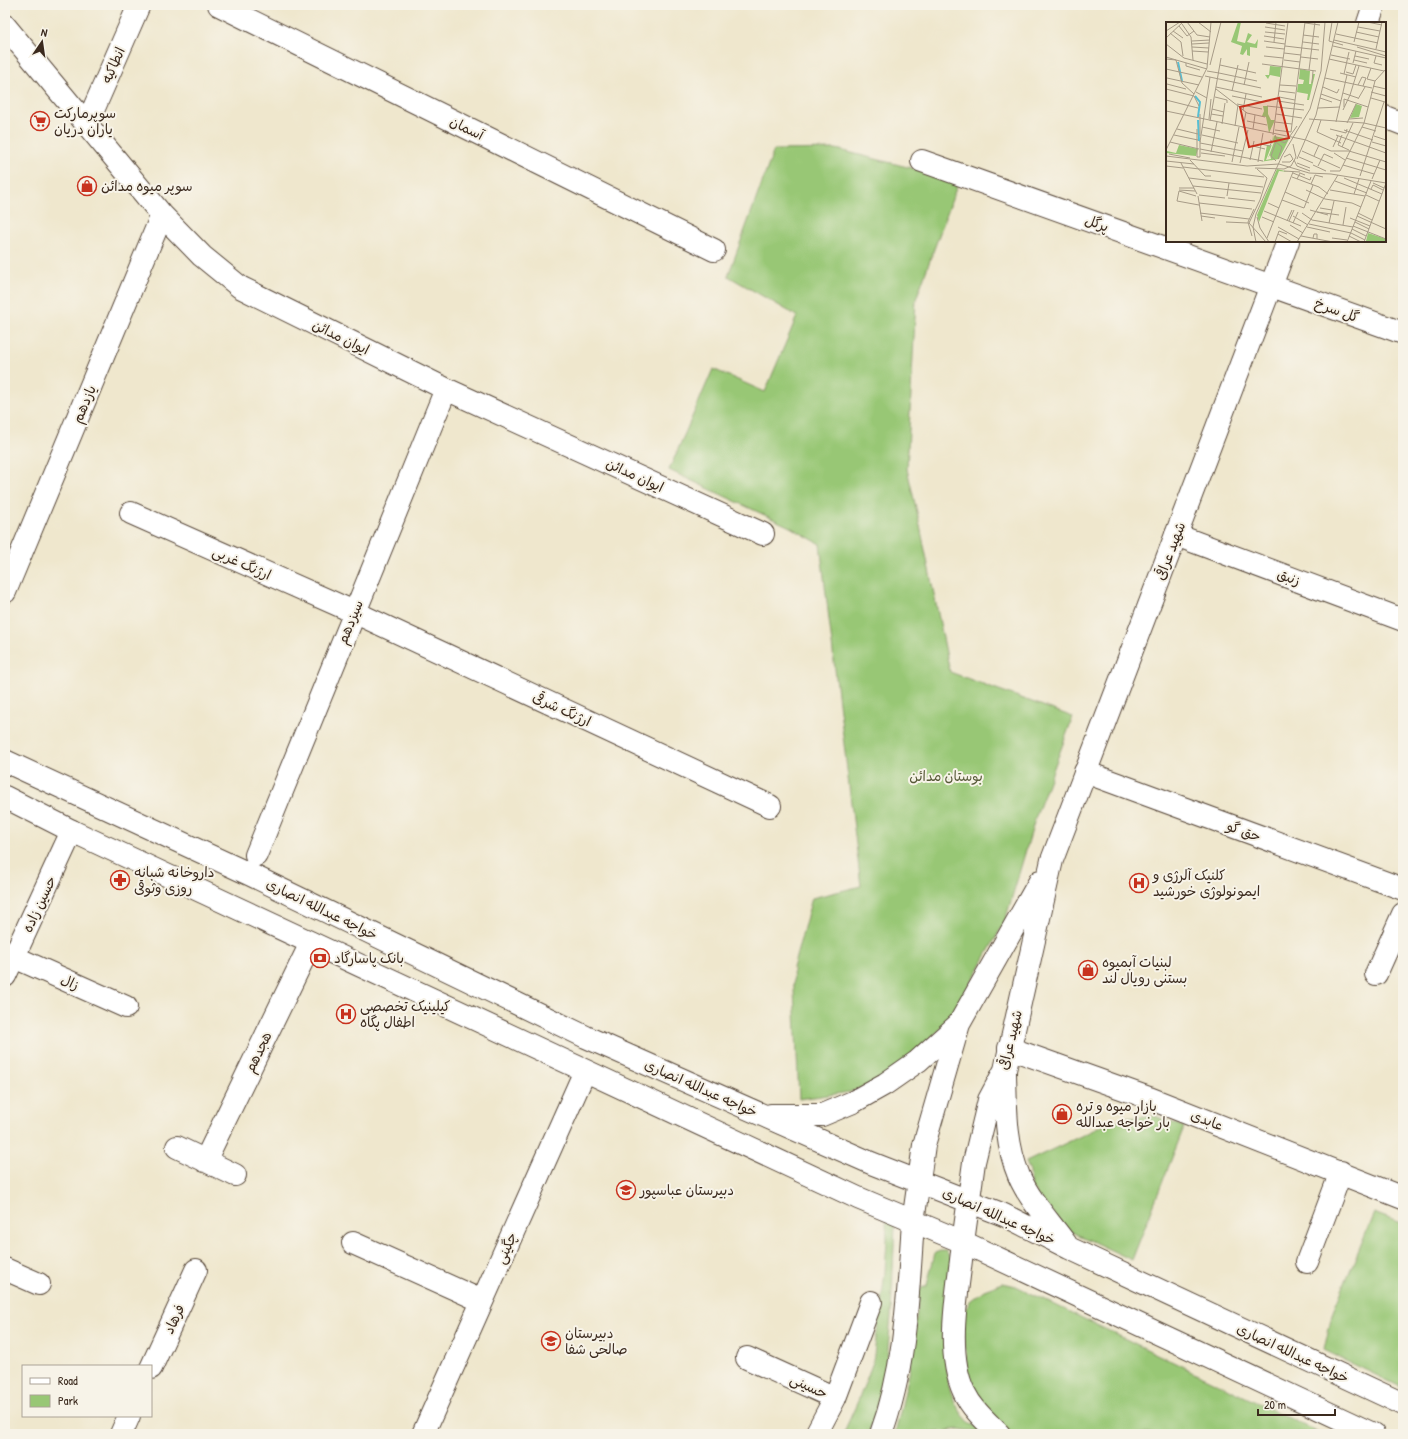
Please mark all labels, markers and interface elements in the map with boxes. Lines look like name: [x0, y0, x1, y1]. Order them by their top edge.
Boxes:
north arrow: [22, 22, 62, 62]
inset map: [1166, 22, 1386, 242]
text: N: [40, 25, 49, 40]
street label: انطاکیه: [96, 44, 129, 86]
place label: سوپرمارکت یاران دریان: [54, 103, 116, 138]
supermarket icon: سوپرمارکت یاران دریان: [29, 110, 51, 132]
street label: آسمان: [447, 111, 488, 144]
shop icon: سوپر میوه مدائن: [76, 175, 98, 197]
place label: سوپر میوه مدائن: [101, 176, 193, 196]
street label: پرگل: [1082, 209, 1112, 237]
street label: گل سرخ: [1312, 293, 1362, 327]
street label: ایوان مدائن: [309, 315, 373, 359]
street label: یازدهم: [67, 382, 102, 427]
street label: ایوان مدائن: [603, 453, 667, 496]
street label: شهید عراقی: [1150, 519, 1189, 583]
street label: ارژنگ غربی: [210, 541, 275, 584]
street label: زنبق: [1275, 563, 1303, 590]
street label: سیزدهم: [332, 597, 369, 648]
street label: ارژنگ شرقی: [530, 687, 595, 730]
park label: بوستان مدائن: [909, 766, 983, 785]
street label: حق گو: [1224, 815, 1264, 845]
place label: داروخانه شبانه روزی وثوقی: [134, 862, 215, 897]
place label: کلنیک آلرژی و ایمونولوژی خورشید: [1152, 865, 1260, 900]
pharmacy icon: داروخانه شبانه روزی وثوقی: [109, 869, 131, 891]
street label: حسین زاده: [17, 872, 60, 935]
hospital icon: کلنیک آلرژی و ایمونولوژی خورشید: [1128, 872, 1150, 894]
street label: خواجه عبدالله انصاری: [263, 873, 381, 944]
bank icon: بانک پاسارگاد: [309, 947, 331, 969]
place label: بانک پاسارگاد: [334, 948, 404, 968]
place label: لبنیات آبمیوه بستنی رویال لند: [1102, 952, 1187, 987]
shop icon: لبنیات آبمیوه بستنی رویال لند: [1077, 959, 1099, 981]
street label: زال: [58, 969, 82, 994]
place label: کیلینیک تخصصی اطفال پگاه: [360, 996, 451, 1032]
hospital icon: کیلینیک تخصصی اطفال پگاه: [335, 1003, 357, 1025]
street label: شهید عراقی: [993, 1008, 1026, 1072]
street label: هجدهم: [239, 1028, 277, 1076]
street label: خواجه عبدالله انصاری: [642, 1054, 761, 1121]
place label: بازار میوه و تره بار خواجه عبدالله: [1076, 1096, 1170, 1131]
shop icon: بازار میوه و تره بار خواجه عبدالله: [1051, 1103, 1073, 1125]
street label: عابدی: [1188, 1105, 1226, 1134]
school or university icon: دبیرستان عباسپور: [615, 1179, 637, 1201]
place label: دبیرستان عباسپور: [639, 1180, 734, 1200]
street label: خواجه عبدالله انصاری: [940, 1182, 1059, 1249]
street label: چگینی: [490, 1229, 522, 1267]
street label: فرهاد: [158, 1301, 189, 1337]
street label: خواجه عبدالله انصاری: [1234, 1318, 1352, 1387]
place label: دبیرستان صالحی شفا: [565, 1323, 628, 1358]
school or university icon: دبیرستان صالحی شفا: [540, 1330, 562, 1352]
legend: [22, 1365, 152, 1417]
street label: حسینی: [787, 1369, 831, 1402]
text: Road: [58, 1372, 78, 1389]
scale bar: [1258, 1391, 1335, 1417]
text: Park: [58, 1392, 78, 1409]
text: 20 m: [1264, 1396, 1286, 1413]

